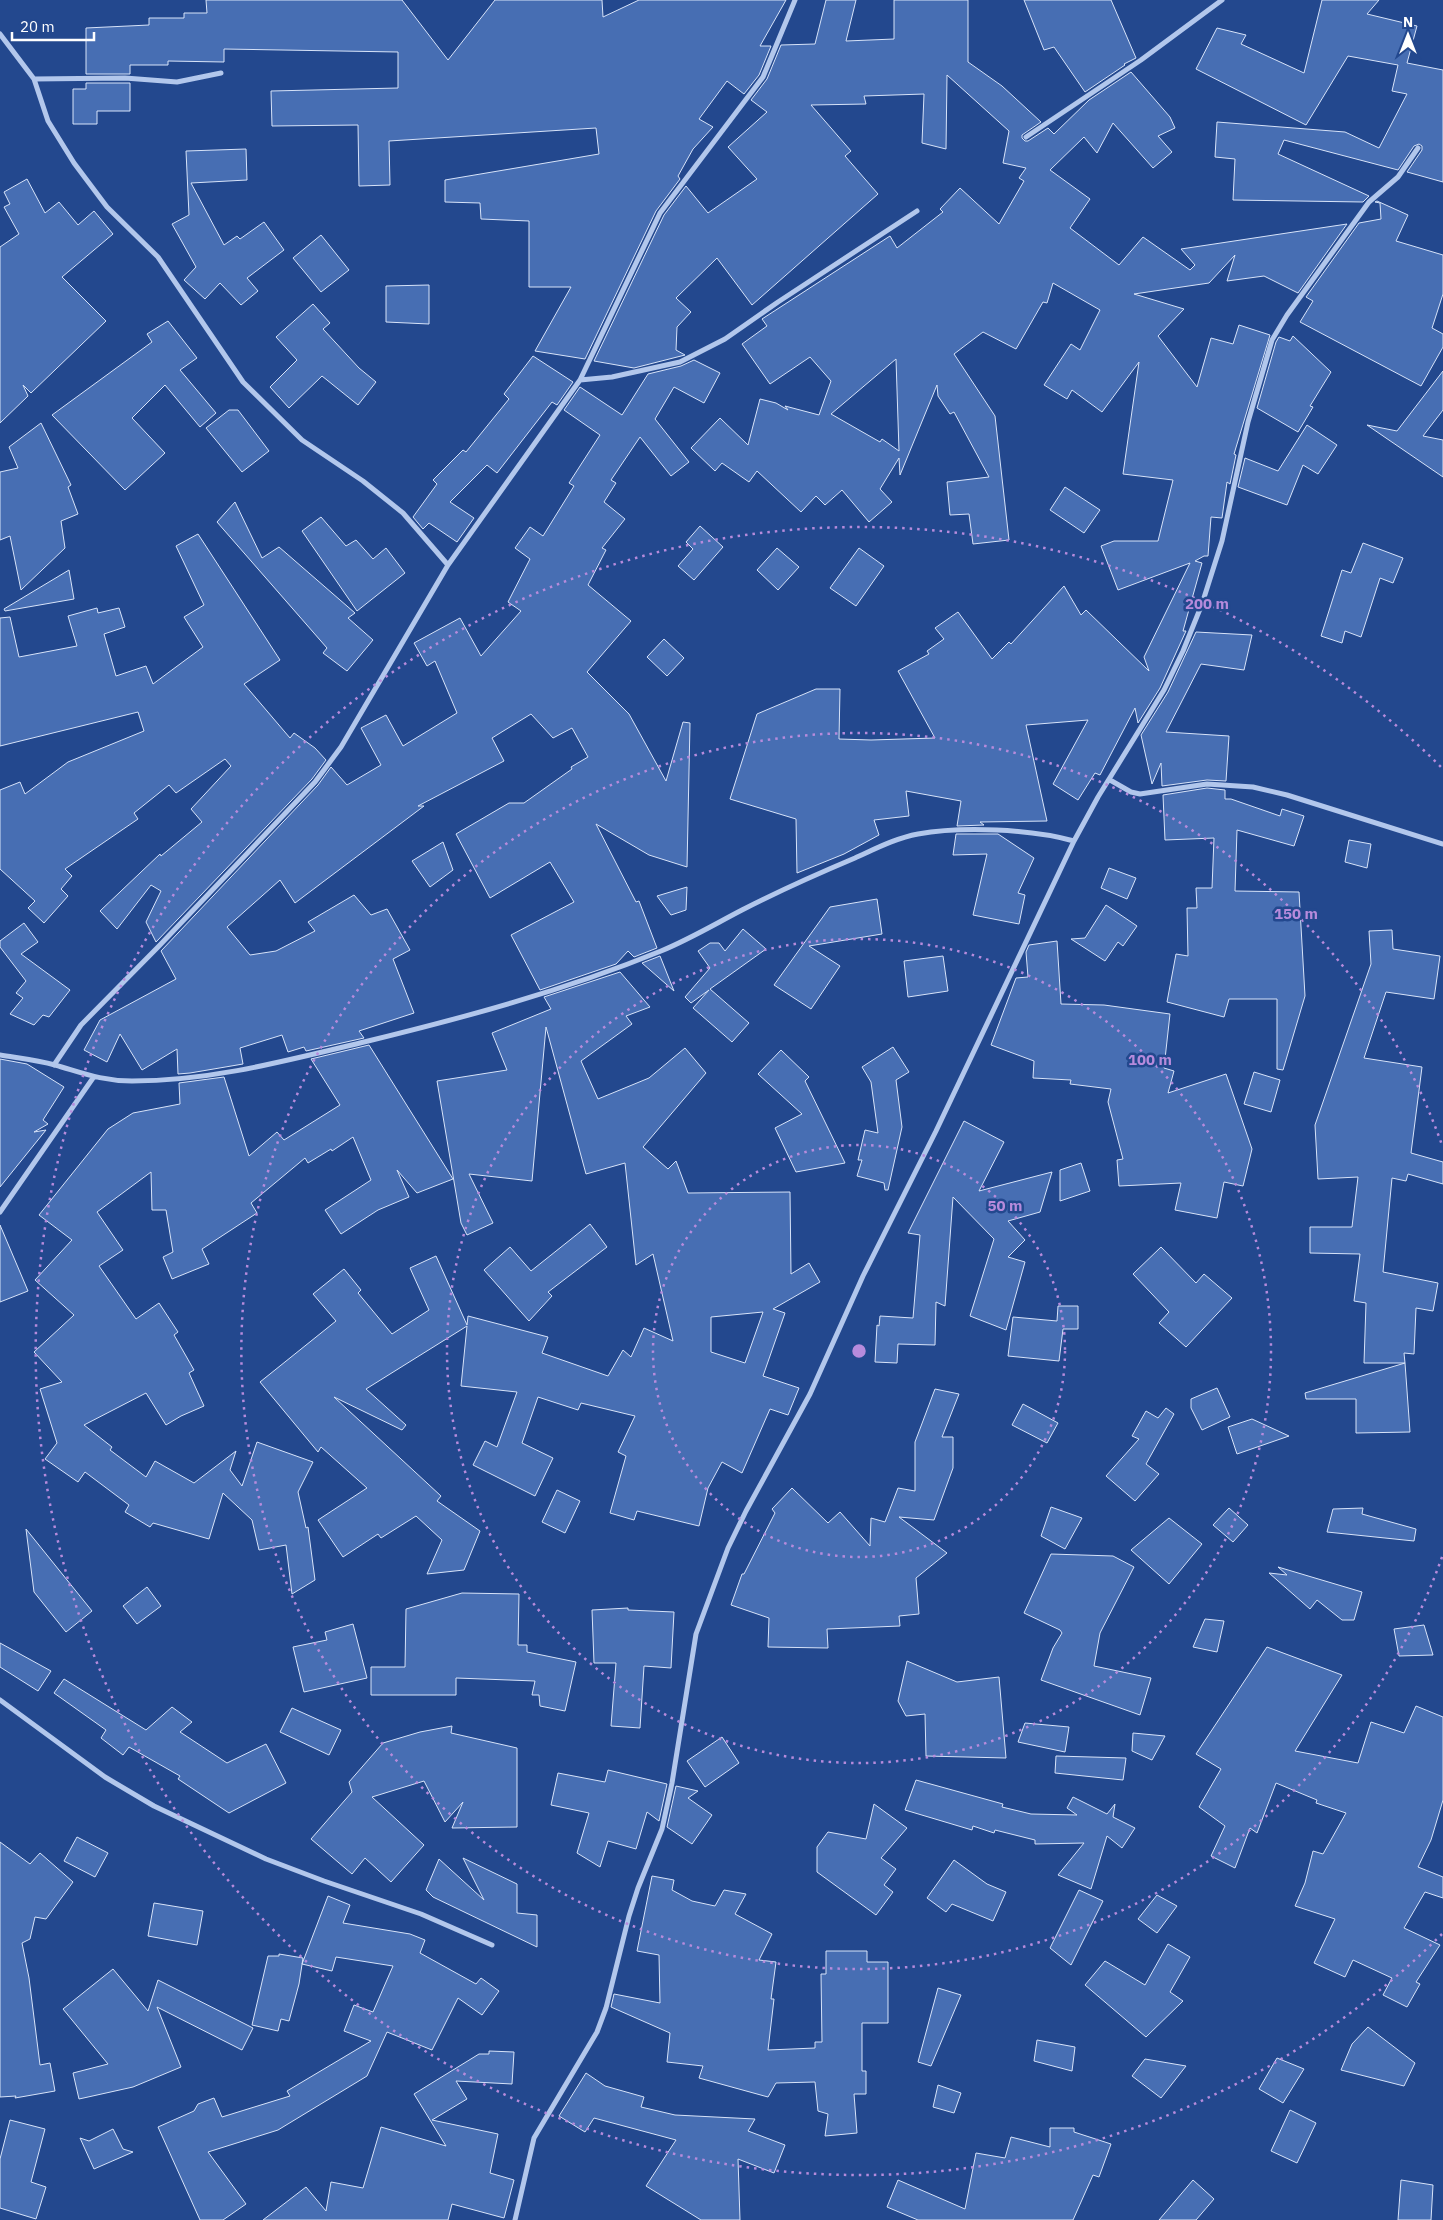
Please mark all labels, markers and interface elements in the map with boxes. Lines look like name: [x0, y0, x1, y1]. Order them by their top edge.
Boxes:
scale bar: [12, 10, 95, 42]
north arrow: [1383, 10, 1433, 60]
text: N: [1403, 13, 1413, 31]
text: 20 m: [20, 17, 55, 36]
text: 200 m: [1185, 594, 1229, 613]
text: 150 m: [1274, 904, 1318, 923]
text: 100 m: [1128, 1050, 1172, 1069]
text: 50 m: [988, 1196, 1022, 1215]
centre of rings: [850, 1342, 868, 1360]

